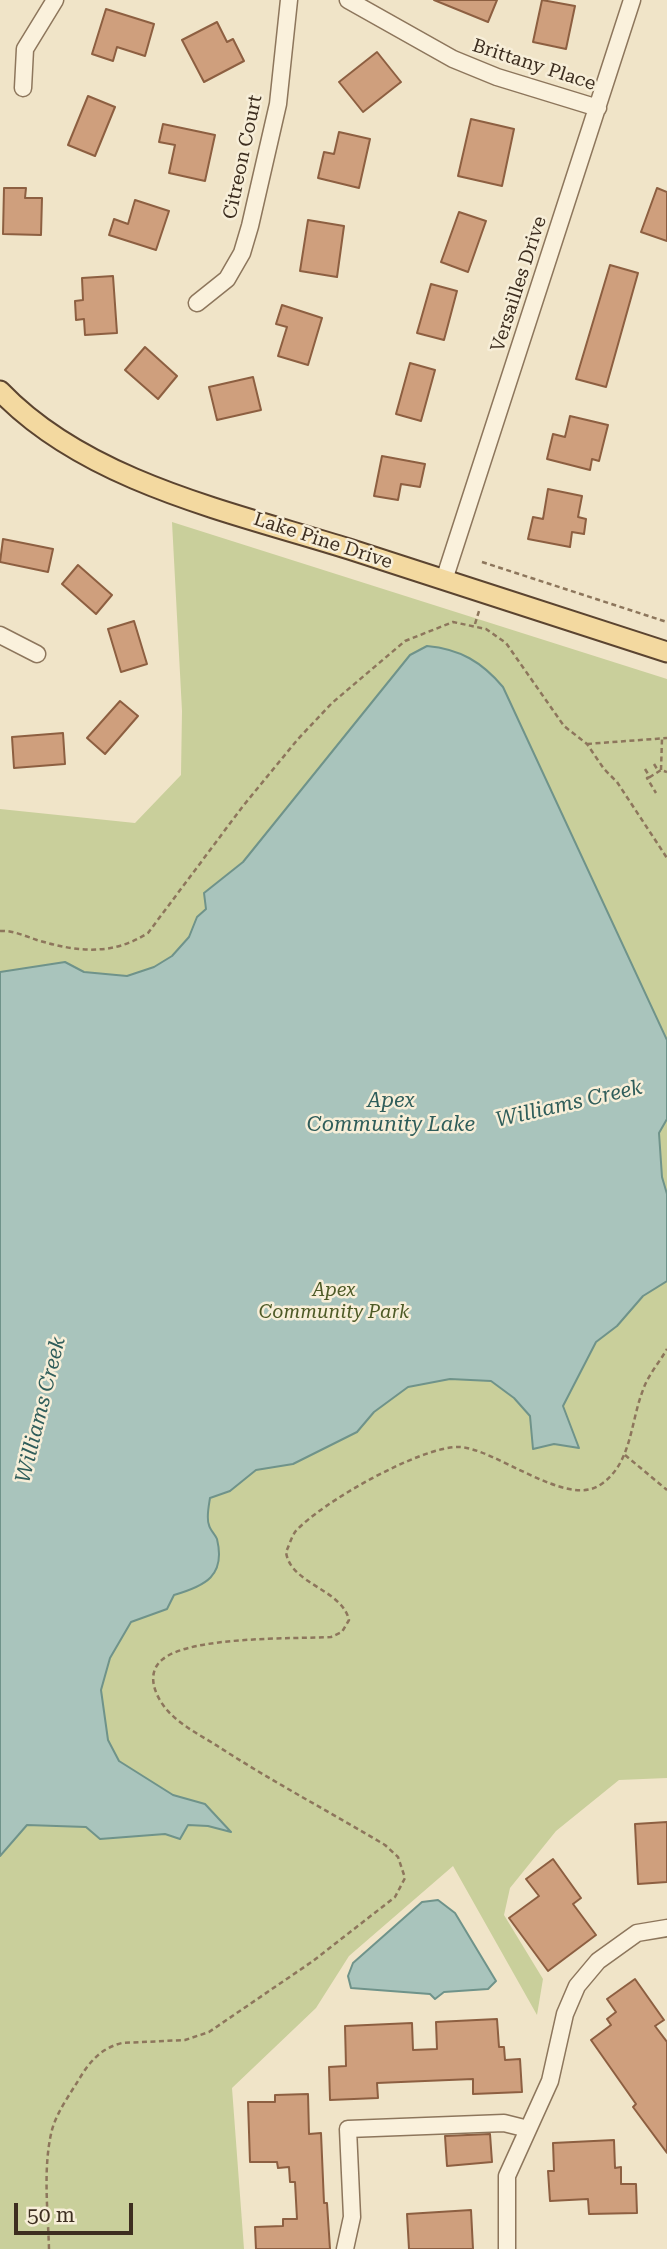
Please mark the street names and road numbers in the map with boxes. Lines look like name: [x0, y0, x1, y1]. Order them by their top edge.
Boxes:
street label: Brittany Place: [469, 34, 599, 96]
street label: Citreon Court: [219, 93, 267, 221]
street label: Versailles Drive: [486, 213, 552, 355]
street label: Lake Pine Drive: [251, 508, 395, 574]

